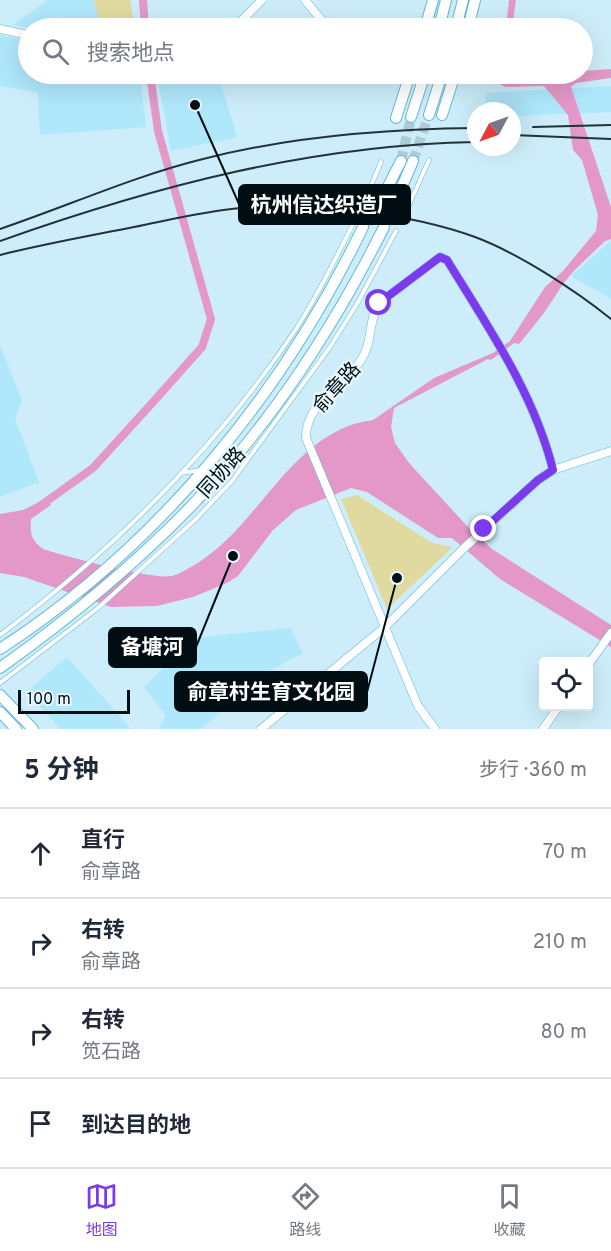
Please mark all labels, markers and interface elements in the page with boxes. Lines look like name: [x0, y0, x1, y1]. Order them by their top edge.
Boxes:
search box: [18, 18, 593, 84]
icon: search: [39, 35, 72, 68]
text: 搜索地点: [87, 41, 175, 68]
north arrow: [467, 102, 521, 156]
callout: 杭州信达织造厂: [239, 185, 410, 224]
text: 杭州信达织造厂: [251, 193, 398, 220]
route start: [365, 289, 391, 315]
street label: 俞章路: [308, 357, 367, 419]
street label: 同协路: [193, 442, 252, 504]
route end: [470, 515, 496, 541]
callout: 备塘河: [109, 628, 196, 667]
text: 备塘河: [121, 635, 184, 662]
map controls: [539, 657, 593, 711]
button: locate: [539, 657, 593, 711]
callout: 俞章村生育文化园: [175, 672, 367, 711]
text: 俞章村生育文化园: [187, 680, 355, 707]
scale bar: [18, 687, 130, 714]
text: 100 m: [27, 690, 71, 710]
text: 5 分钟: [24, 755, 98, 788]
text: 步行 · 360 m: [479, 758, 587, 784]
text: 直行: [81, 828, 125, 855]
icon: ahead: [24, 837, 57, 870]
text: 70 m: [543, 840, 587, 866]
text: 俞章路: [81, 860, 141, 886]
text: 右转: [81, 918, 125, 945]
icon: right: [24, 927, 57, 960]
text: 210 m: [533, 930, 587, 956]
text: 俞章路: [81, 950, 141, 976]
text: 右转: [81, 1008, 125, 1035]
icon: right: [24, 1017, 57, 1050]
text: 80 m: [541, 1020, 587, 1046]
text: 笕石路: [81, 1040, 141, 1066]
icon: arrive: [24, 1107, 57, 1140]
text: 到达目的地: [81, 1113, 191, 1140]
tab: 地图: [85, 1180, 118, 1241]
tab: 路线: [289, 1180, 322, 1241]
tab: 收藏: [493, 1180, 526, 1241]

